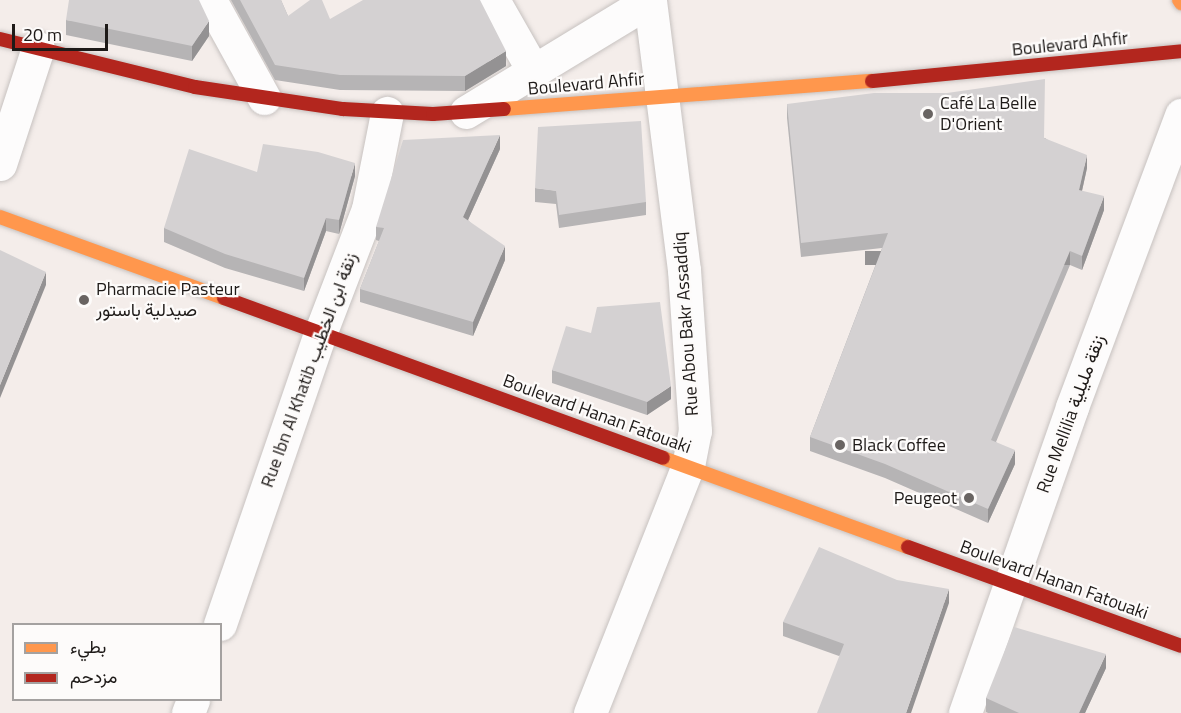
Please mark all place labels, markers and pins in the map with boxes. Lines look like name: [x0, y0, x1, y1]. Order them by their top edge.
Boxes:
place label: Café La Belle D'Orient: [940, 93, 1037, 136]
marker: Café La Belle D'Orient: [921, 107, 935, 121]
place label: Pharmacie Pasteur صيدلية باستور: [96, 279, 240, 322]
marker: Pharmacie Pasteur صيدلية باستور: [77, 293, 91, 307]
place label: Black Coffee: [852, 434, 946, 456]
marker: Black Coffee: [833, 438, 847, 452]
place label: Peugeot: [894, 487, 957, 509]
marker: Peugeot: [962, 491, 976, 505]

